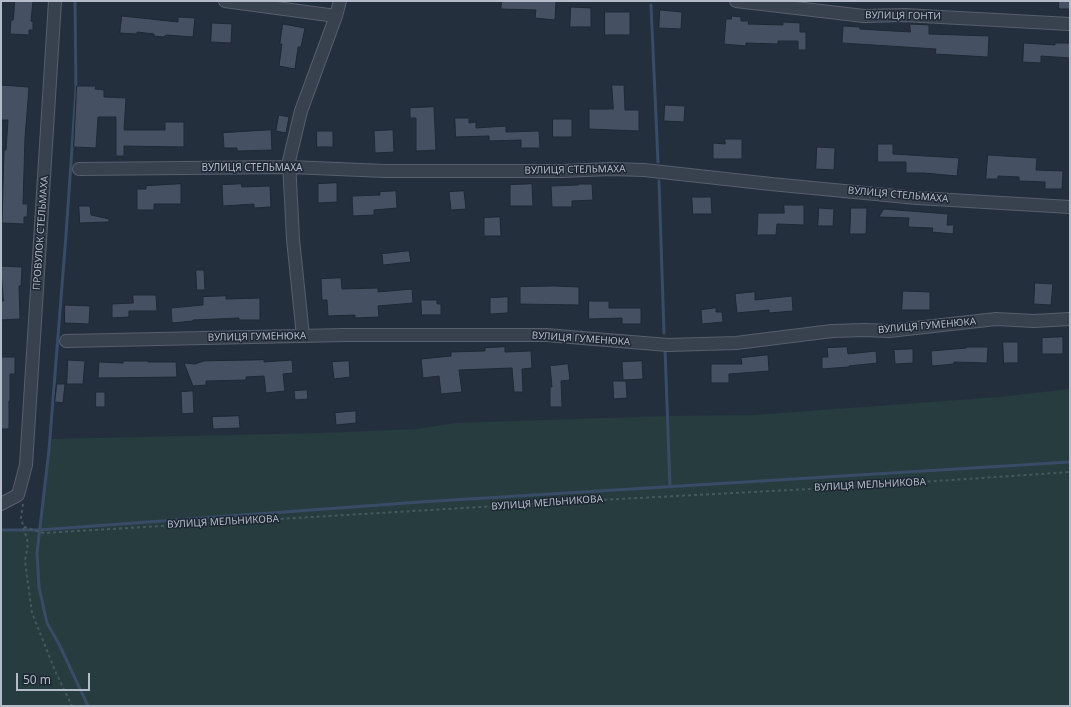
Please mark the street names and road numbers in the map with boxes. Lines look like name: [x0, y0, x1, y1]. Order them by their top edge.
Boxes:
street label: ВУЛИЦЯ ГОНТИ: [865, 9, 941, 23]
street label: ВУЛИЦЯ СТЕЛЬМАХА: [202, 162, 302, 174]
street label: ВУЛИЦЯ СТЕЛЬМАХА: [524, 163, 626, 177]
street label: ПРОВУЛОК СТЕЛЬМАХА: [31, 175, 51, 291]
street label: ВУЛИЦЯ СТЕЛЬМАХА: [847, 185, 949, 205]
street label: ВУЛИЦЯ ГУМЕНЮКА: [877, 316, 977, 336]
street label: ВУЛИЦЯ ГУМЕНЮКА: [208, 330, 306, 344]
street label: ВУЛИЦЯ ГУМЕНЮКА: [531, 330, 631, 348]
street label: ВУЛИЦЯ МЕЛЬНИКОВА: [814, 476, 926, 494]
street label: ВУЛИЦЯ МЕЛЬНИКОВА: [491, 493, 603, 513]
street label: ВУЛИЦЯ МЕЛЬНИКОВА: [167, 513, 279, 531]

